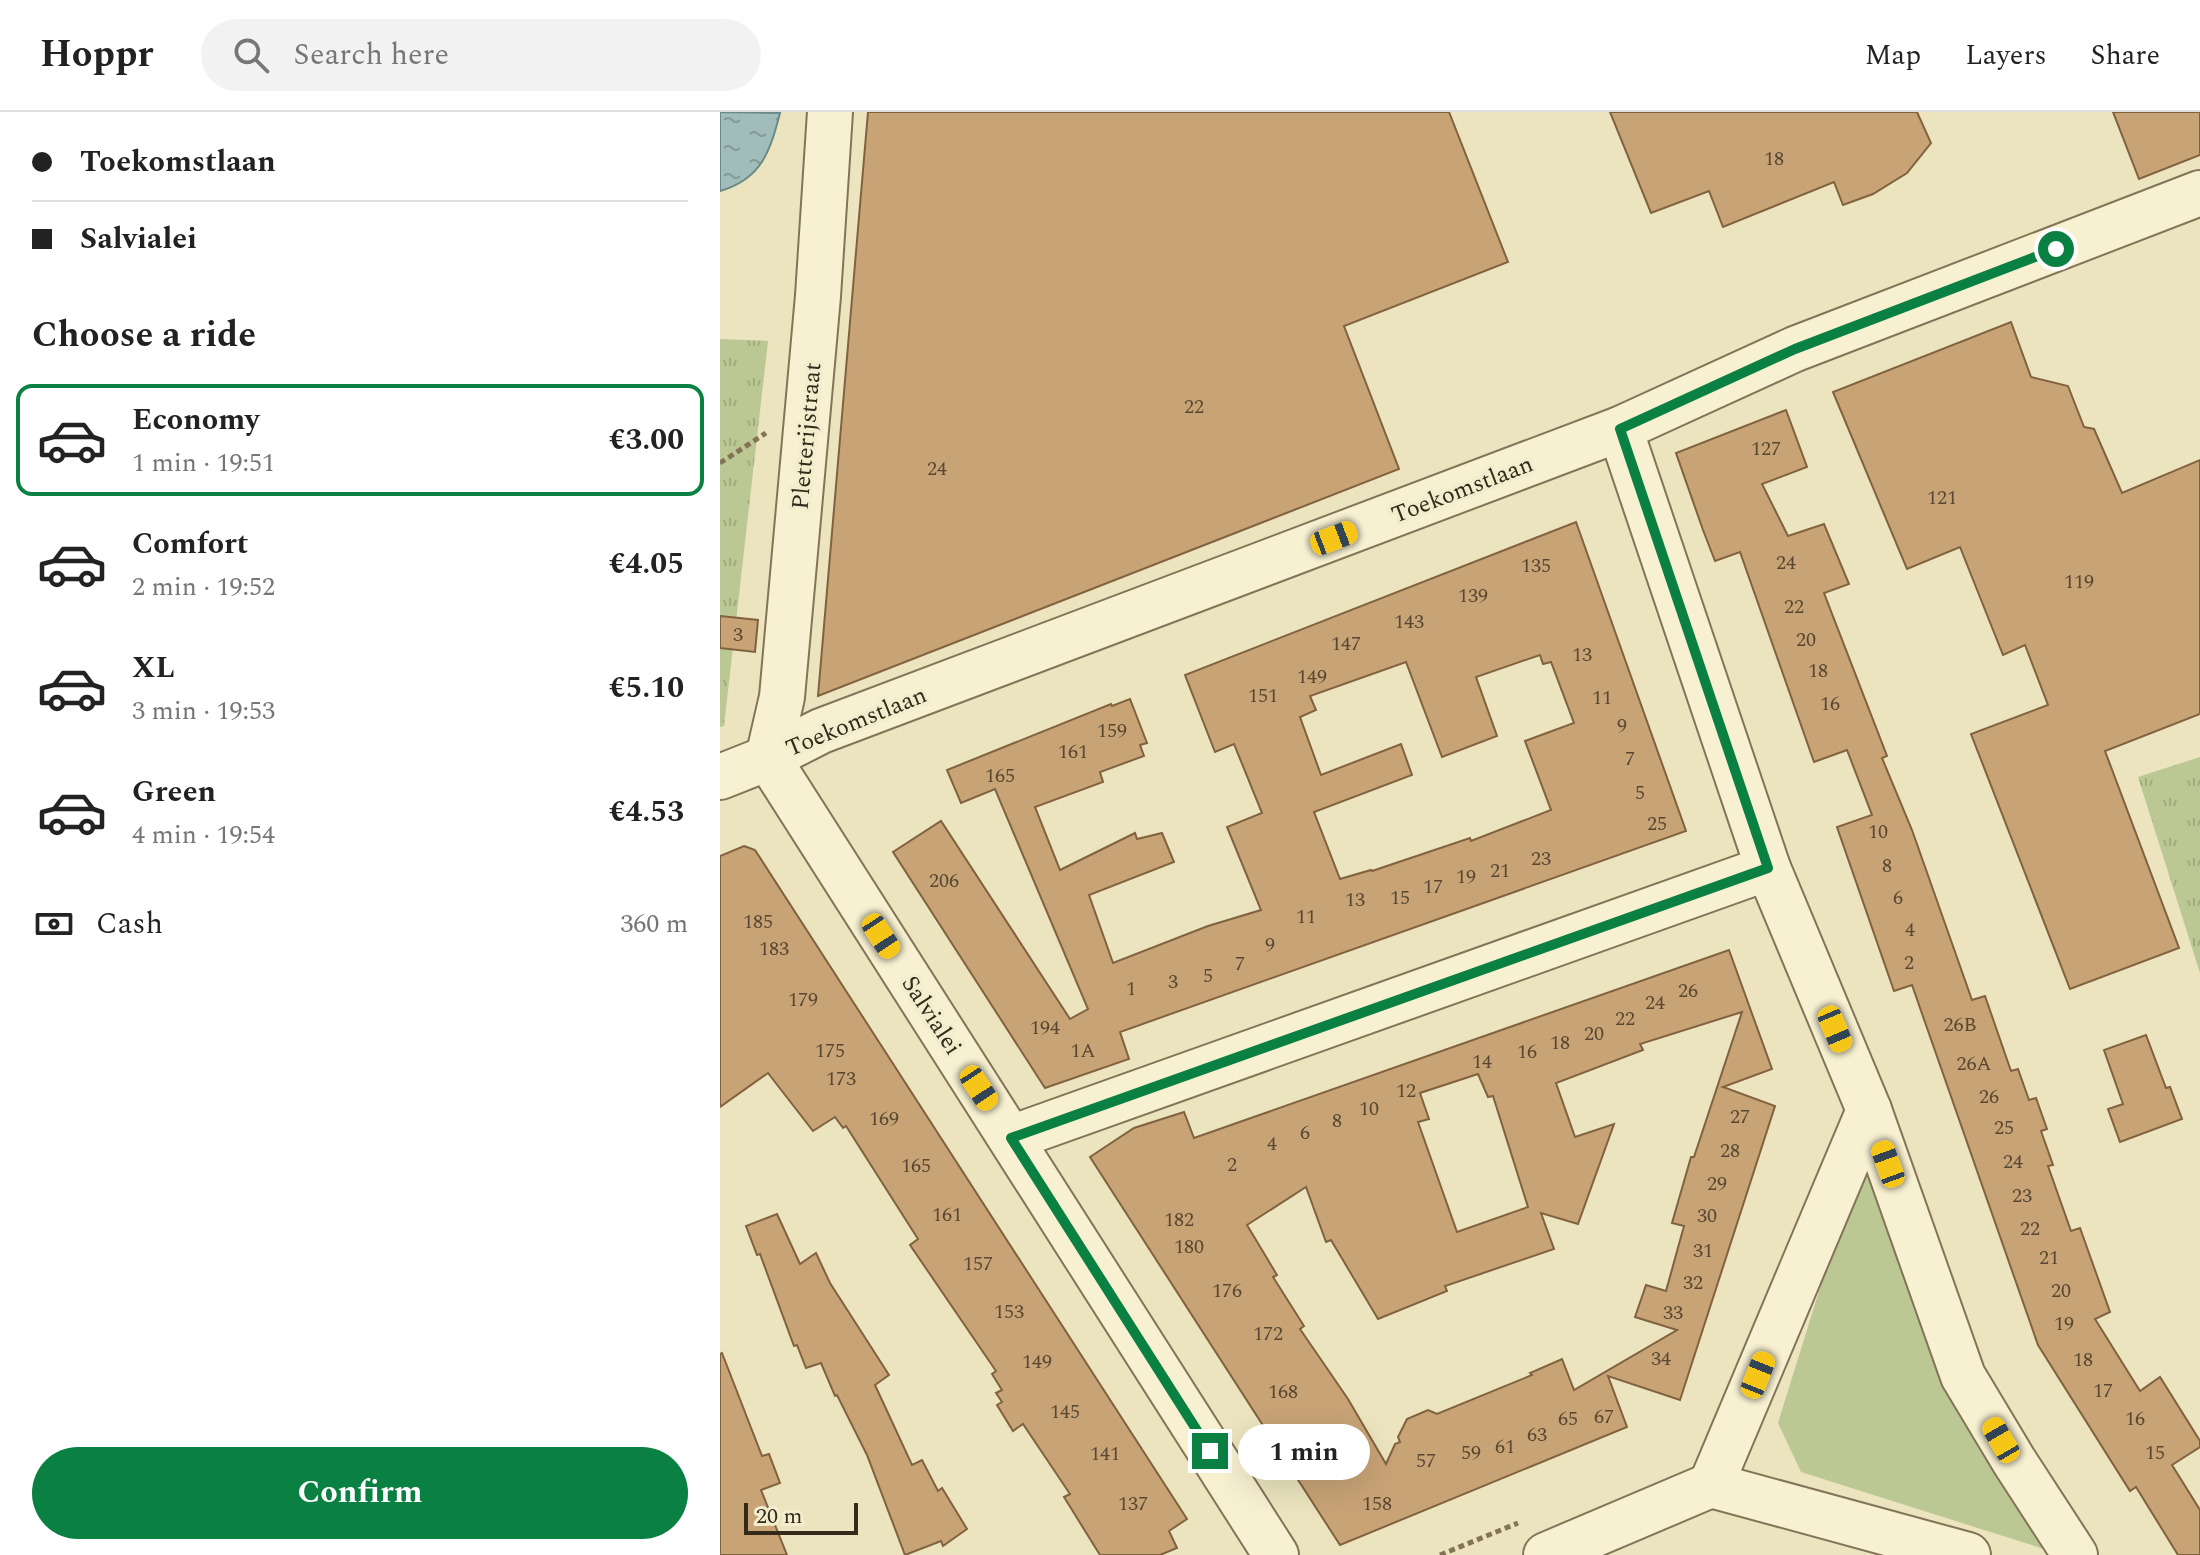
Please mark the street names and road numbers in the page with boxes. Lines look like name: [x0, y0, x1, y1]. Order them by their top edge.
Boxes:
street label: Pletterijstraat: [783, 361, 831, 511]
street label: Toekomstlaan: [1386, 446, 1539, 533]
street label: Toekomstlaan: [780, 677, 932, 767]
street label: Salvialei: [892, 969, 970, 1063]

